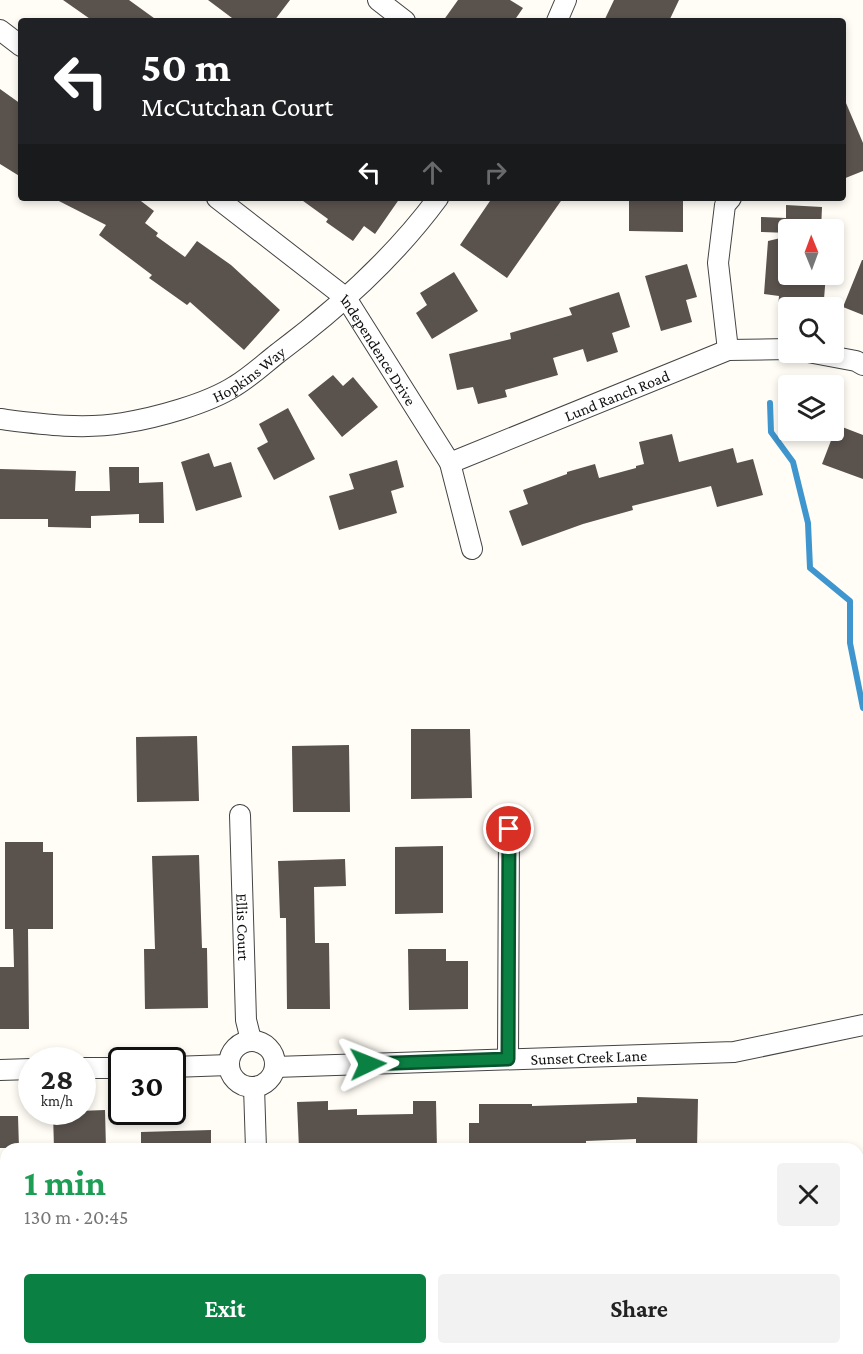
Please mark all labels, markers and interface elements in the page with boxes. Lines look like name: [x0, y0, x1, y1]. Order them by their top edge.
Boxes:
icon: left: [42, 42, 120, 120]
text: 50 m: [141, 43, 231, 90]
text: McCutchan Court: [141, 92, 333, 122]
icon: left: [353, 156, 386, 189]
icon: ahead: [416, 156, 449, 189]
icon: right: [479, 156, 512, 189]
north arrow: [778, 219, 844, 285]
map controls: [778, 219, 844, 441]
street label: Independence Drive: [338, 290, 419, 409]
button: search: [778, 297, 844, 363]
street label: Hopkins Way: [210, 342, 290, 406]
street label: Lund Ranch Road: [562, 367, 672, 425]
button: layers: [778, 375, 844, 441]
pin: [483, 803, 534, 854]
icon: arrive: [492, 812, 525, 845]
street label: Ellis Court: [233, 893, 252, 962]
position arrow: [336, 1032, 400, 1096]
speed limit sign: 30: [108, 1047, 186, 1125]
street label: Sunset Creek Lane: [530, 1047, 647, 1068]
text: 28: [41, 1062, 73, 1095]
text: km/h: [41, 1093, 73, 1109]
text: 1 min: [24, 1163, 106, 1203]
button: close: [777, 1163, 840, 1226]
text: 130 m · 20:45: [24, 1206, 129, 1228]
button: Exit: [24, 1274, 426, 1343]
button: Share: [438, 1274, 840, 1343]

